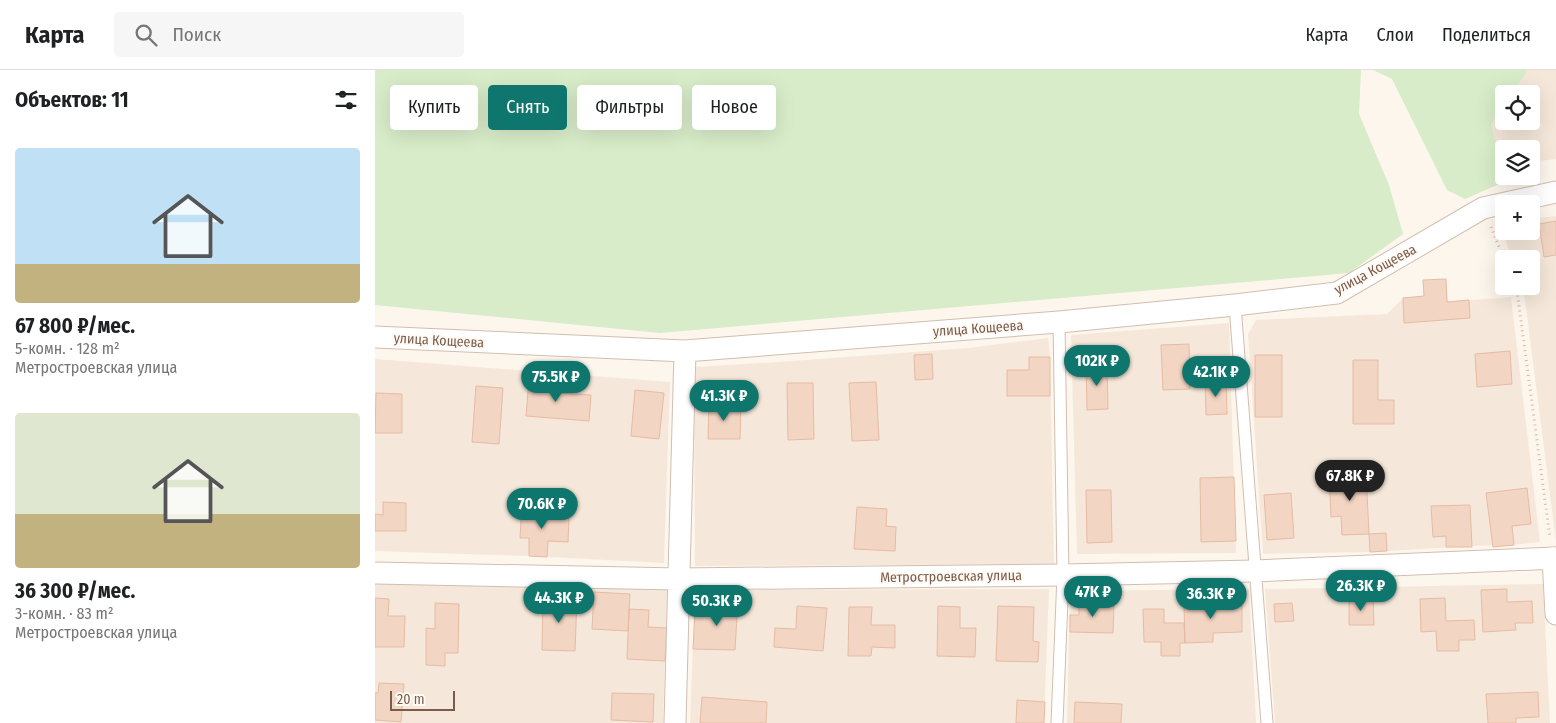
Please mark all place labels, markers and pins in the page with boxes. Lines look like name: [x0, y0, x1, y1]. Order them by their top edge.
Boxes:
pin: 102K ₽: [1056, 344, 1138, 387]
pin: 42.1K ₽: [1170, 356, 1262, 398]
pin: 75.5K ₽: [510, 360, 602, 403]
pin: 41.3K ₽: [678, 380, 770, 422]
pin: 67.8K ₽: [1304, 460, 1396, 502]
pin: 70.6K ₽: [496, 488, 588, 530]
pin: 26.3K ₽: [1315, 570, 1407, 612]
pin: 47K ₽: [1058, 576, 1128, 618]
pin: 36.3K ₽: [1165, 578, 1257, 620]
pin: 44.3K ₽: [513, 582, 605, 624]
pin: 50.3K ₽: [671, 584, 763, 627]

